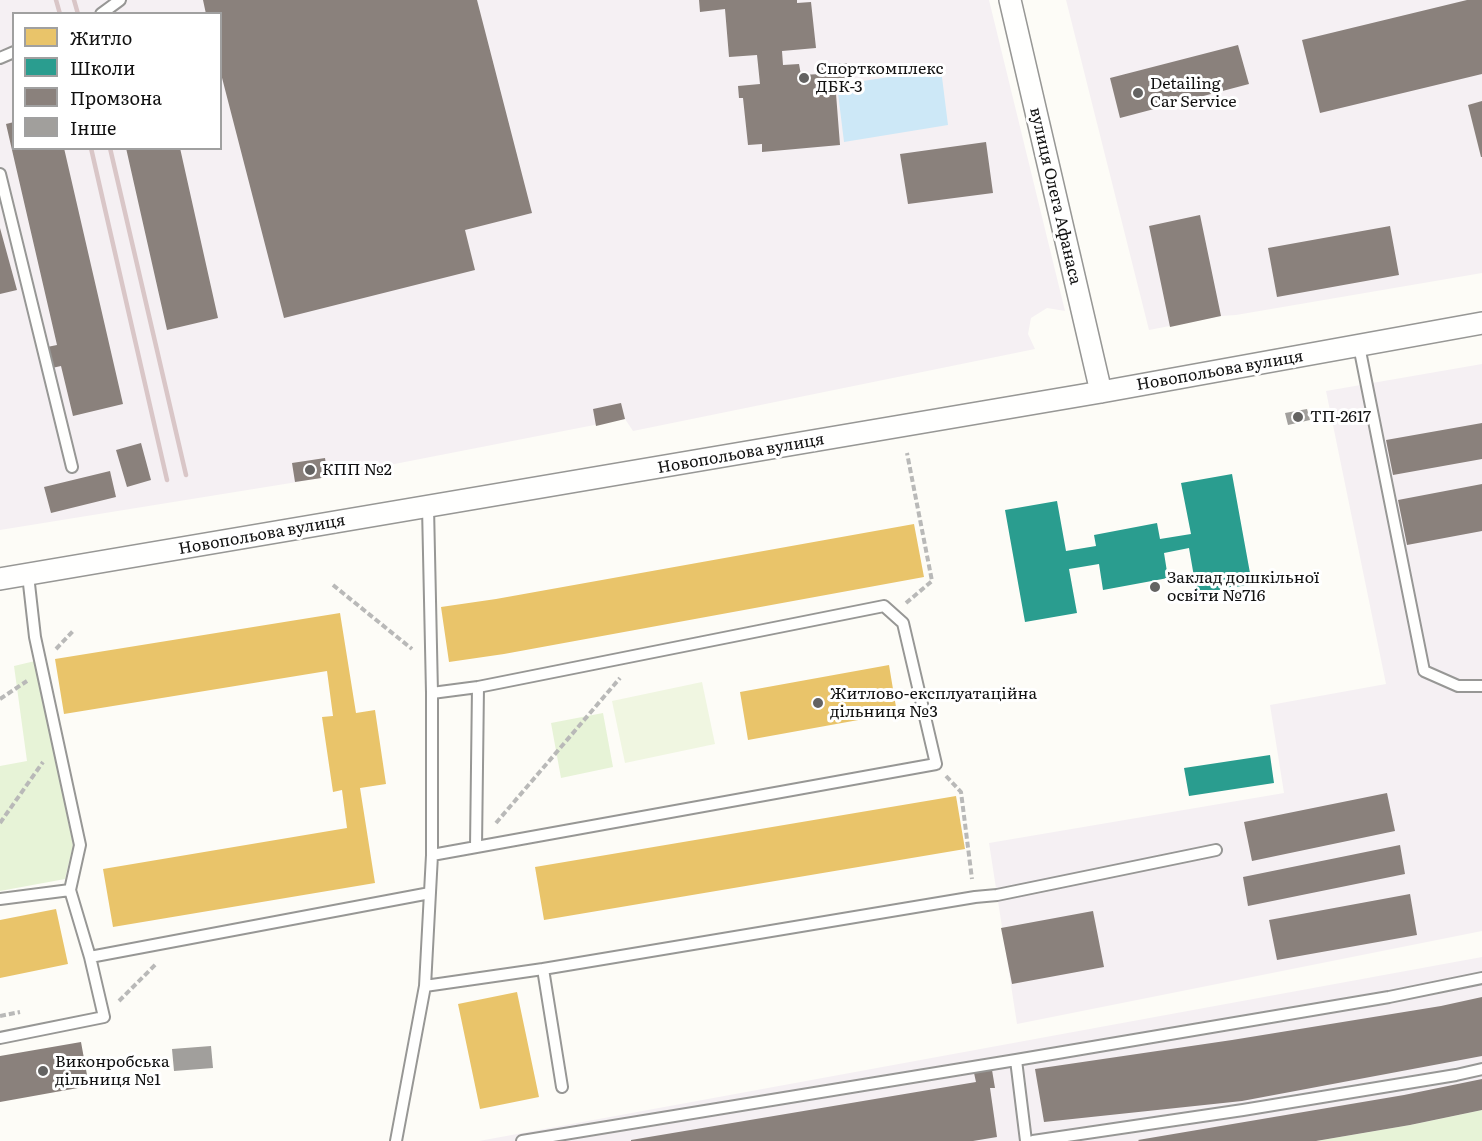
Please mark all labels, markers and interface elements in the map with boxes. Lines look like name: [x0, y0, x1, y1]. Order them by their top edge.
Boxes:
legend: [12, 12, 222, 150]
text: Житло: [70, 24, 132, 51]
text: Школи: [70, 54, 135, 81]
place label: Спорткомплекс ДБК-3: [816, 59, 944, 97]
marker: Спорткомплекс ДБК-3: [797, 71, 811, 85]
place label: Detailing Car Service: [1150, 74, 1237, 112]
text: Промзона: [70, 84, 162, 111]
marker: Detailing Car Service: [1131, 86, 1145, 100]
street label: вулиця Олега Афанаса: [1025, 106, 1085, 286]
text: Інше: [70, 114, 116, 141]
street label: Новопольова вулиця: [1135, 347, 1305, 395]
place label: ТП-2617: [1310, 407, 1371, 427]
marker: ТП-2617: [1291, 410, 1305, 424]
street label: Новопольова вулиця: [656, 430, 826, 478]
place label: КПП №2: [322, 460, 392, 480]
marker: КПП №2: [303, 463, 317, 477]
street label: Новопольова вулиця: [177, 511, 347, 559]
place label: Заклад дошкільної освіти №716: [1167, 568, 1319, 606]
marker: Заклад дошкільної освіти №716: [1148, 580, 1162, 594]
place label: Житлово-експлуатаційна дільниця №3: [830, 684, 1037, 722]
marker: Житлово-експлуатаційна дільниця №3: [811, 696, 825, 710]
place label: Виконробська дільниця №1: [55, 1052, 170, 1090]
marker: Виконробська дільниця №1: [36, 1064, 50, 1078]

